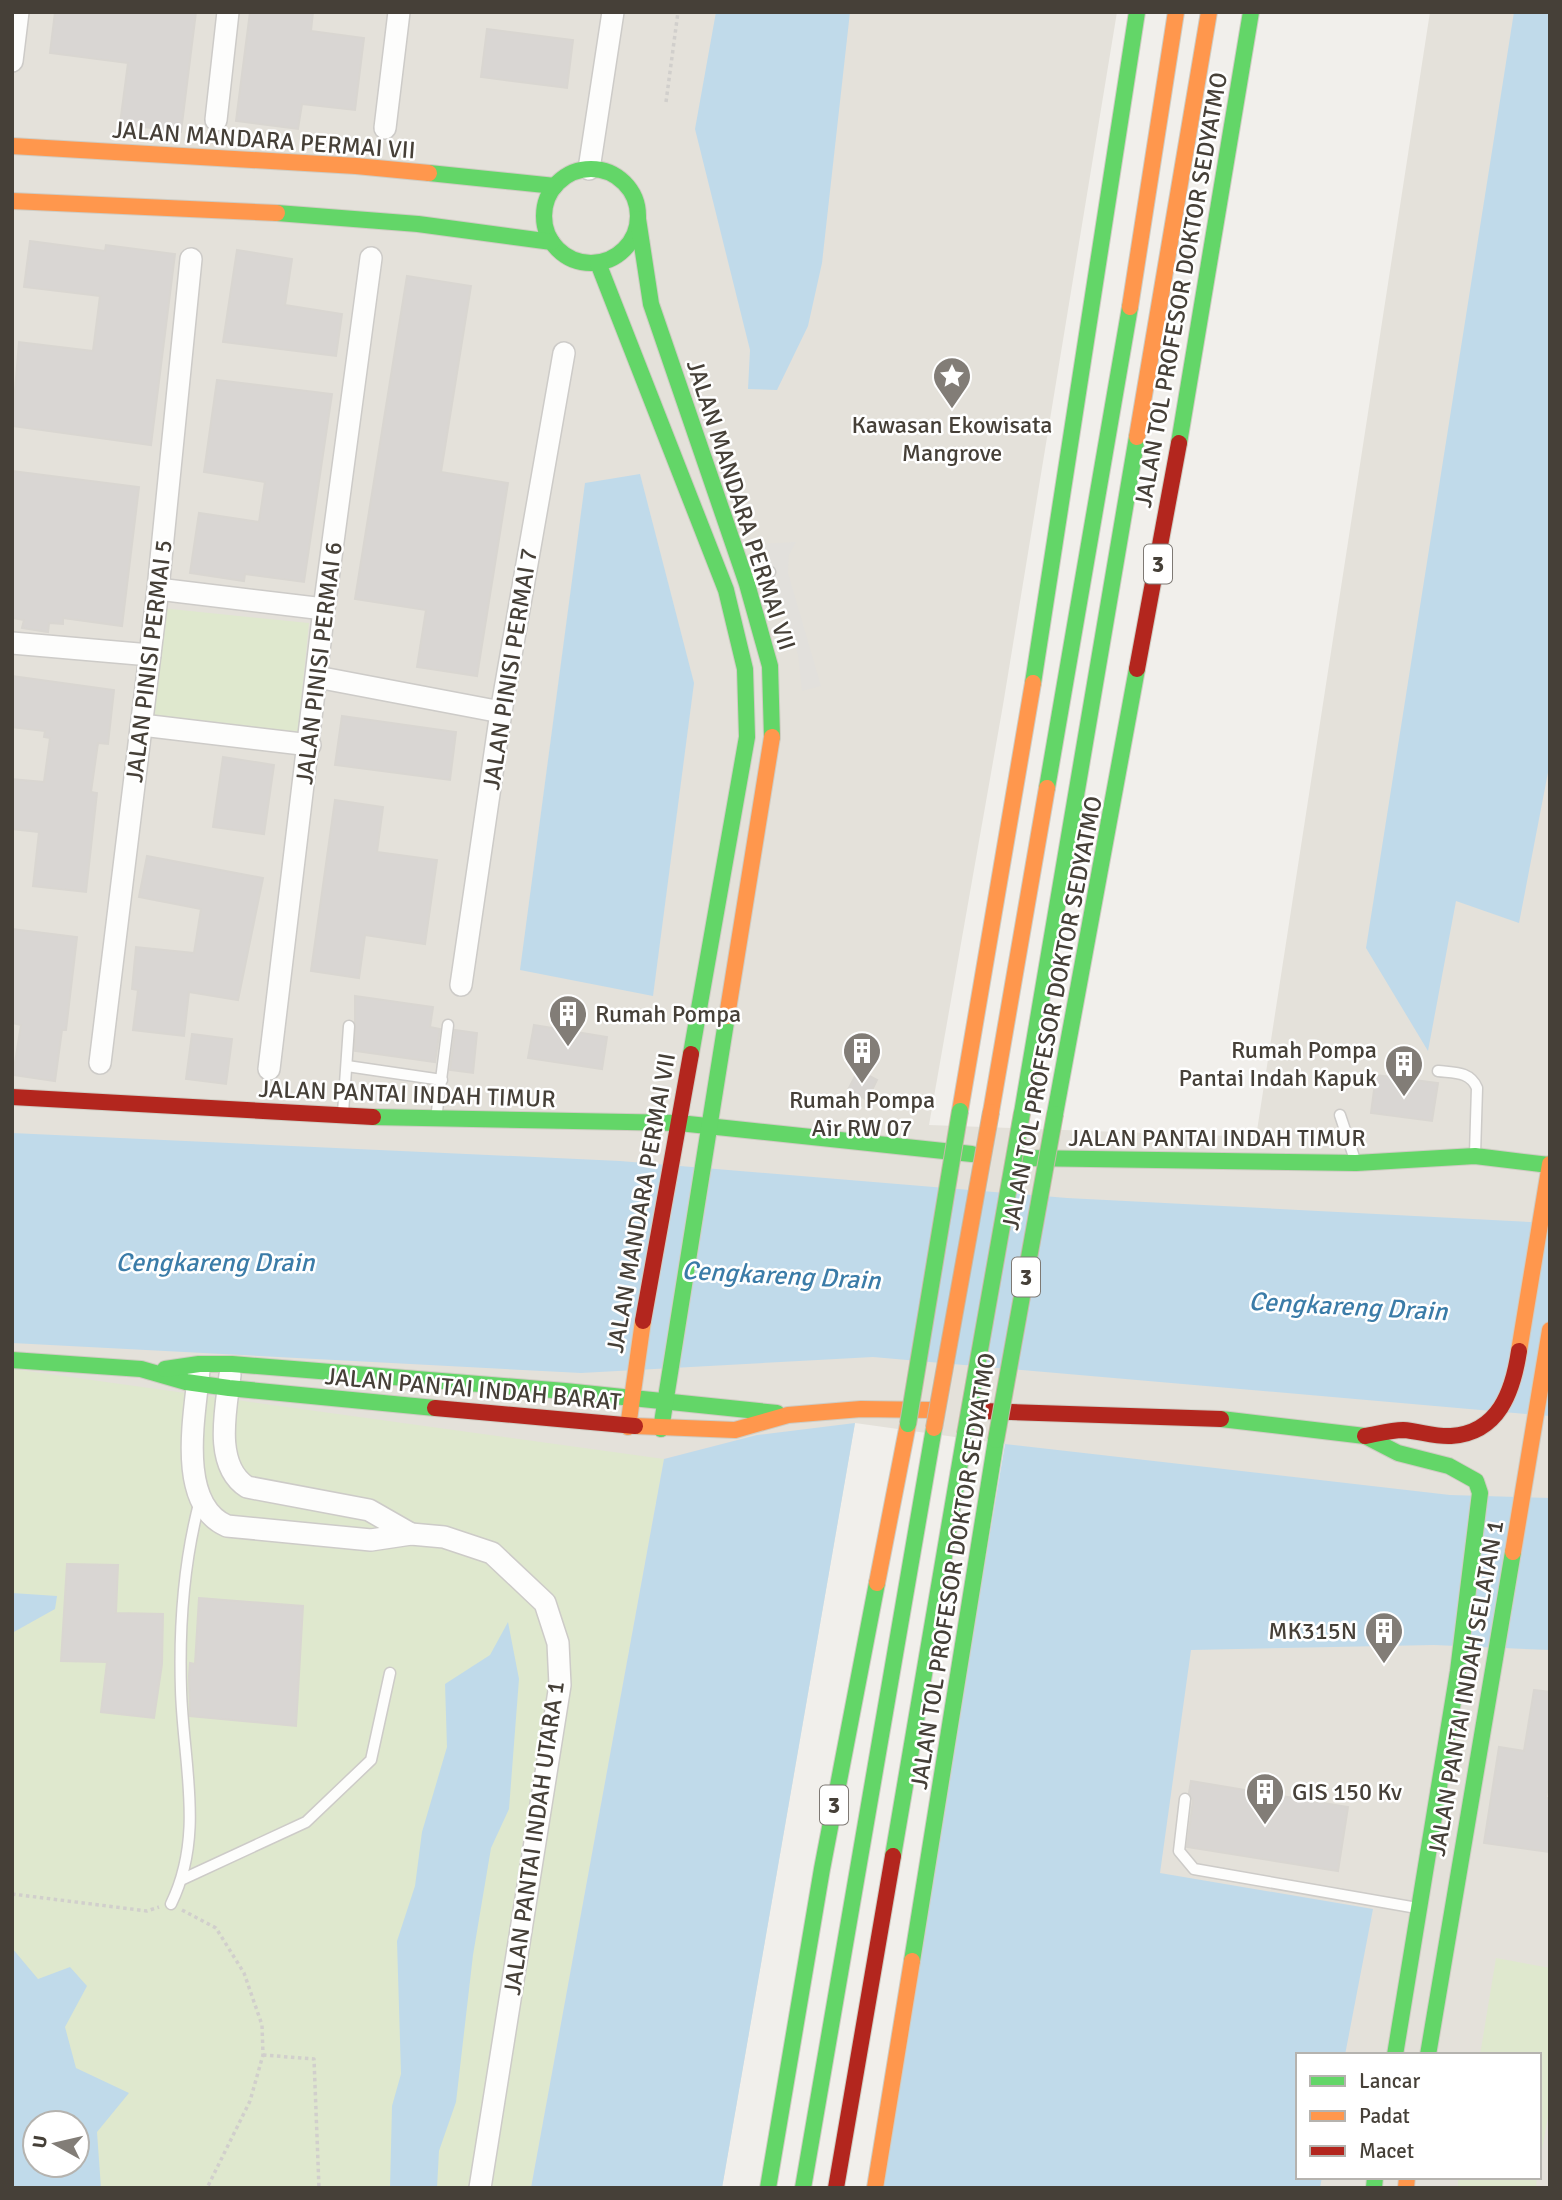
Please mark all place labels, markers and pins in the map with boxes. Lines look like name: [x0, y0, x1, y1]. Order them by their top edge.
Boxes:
place icon: Kawasan Ekowisata Mangrove: [931, 355, 973, 410]
place label: Kawasan Ekowisata Mangrove: [851, 410, 1053, 468]
building icon: Rumah Pompa: [547, 993, 589, 1048]
place label: Rumah Pompa: [595, 999, 741, 1029]
building icon: Rumah Pompa Air RW 07: [841, 1030, 883, 1085]
place label: Rumah Pompa Pantai Indah Kapuk: [1179, 1035, 1377, 1093]
building icon: Rumah Pompa Pantai Indah Kapuk: [1383, 1043, 1425, 1098]
place label: Rumah Pompa Air RW 07: [789, 1085, 935, 1143]
building icon: MK315N: [1363, 1610, 1405, 1665]
place label: MK315N: [1268, 1616, 1357, 1646]
building icon: GIS 150 Kv: [1244, 1771, 1286, 1826]
place label: GIS 150 Kv: [1292, 1777, 1402, 1807]

